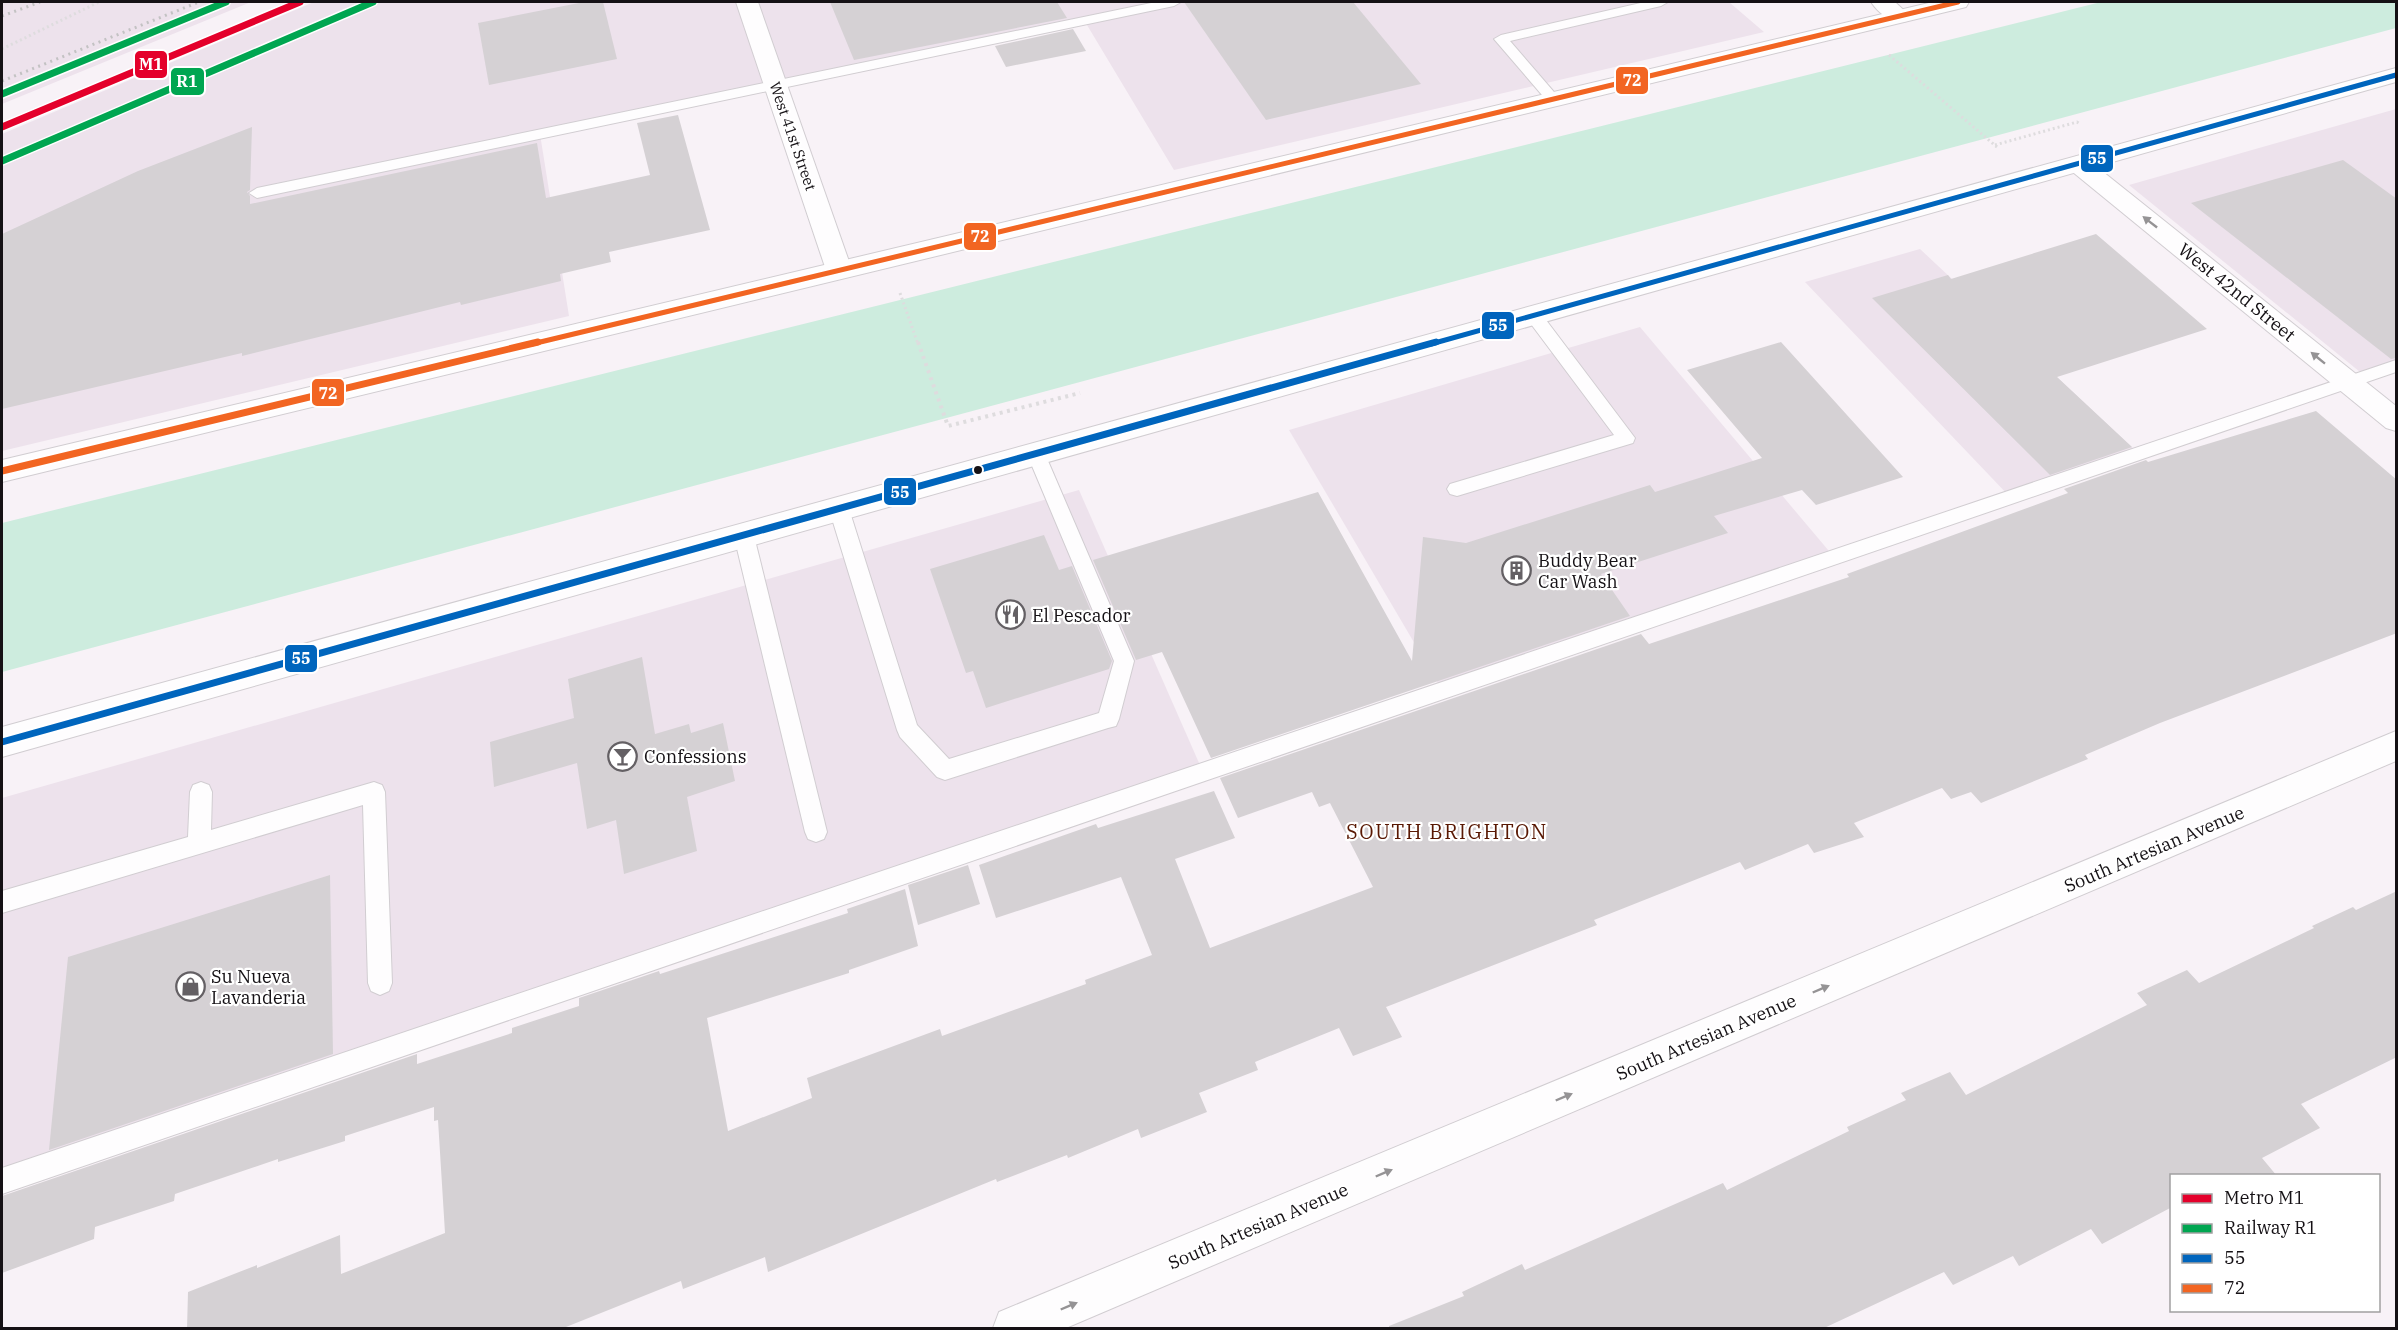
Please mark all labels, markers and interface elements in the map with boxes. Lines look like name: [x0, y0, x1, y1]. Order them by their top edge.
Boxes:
line badge: M1: [134, 50, 168, 79]
text: M1: [139, 54, 163, 74]
line badge: 72: [1615, 66, 1649, 95]
line badge: R1: [170, 67, 205, 96]
text: 72: [1622, 70, 1642, 90]
text: R1: [176, 71, 198, 91]
street label: West 41st Street: [765, 79, 821, 193]
line badge: 55: [2080, 144, 2114, 173]
text: 55: [2087, 148, 2107, 168]
one-way arrow: [2143, 217, 2158, 229]
line badge: 72: [963, 222, 997, 251]
text: 72: [970, 226, 990, 246]
street label: West 42nd Street: [2174, 238, 2300, 346]
line badge: 55: [1481, 311, 1515, 340]
text: 55: [1488, 315, 1508, 335]
one-way arrow: [2311, 352, 2326, 364]
line badge: 72: [311, 378, 345, 407]
text: 72: [318, 383, 338, 403]
unlabelled marker: [972, 464, 984, 476]
line badge: 55: [883, 477, 917, 506]
text: 55: [890, 482, 910, 502]
place label: Buddy Bear Car Wash: [1538, 549, 1636, 593]
building icon: Buddy Bear Car Wash: [1501, 554, 1533, 586]
restaurant icon: El Pescador: [995, 599, 1027, 631]
place label: El Pescador: [1032, 604, 1131, 627]
line badge: 55: [284, 644, 318, 673]
text: 55: [291, 648, 311, 668]
bar icon: Confessions: [607, 740, 639, 772]
place label: Confessions: [644, 745, 746, 768]
street label: South Artesian Avenue: [2061, 801, 2247, 897]
district label: SOUTH BRIGHTON: [1346, 818, 1548, 845]
place label: Su Nueva Lavanderia: [211, 965, 306, 1009]
shop icon: Su Nueva Lavanderia: [174, 970, 206, 1002]
one-way arrow: [1812, 984, 1830, 994]
street label: South Artesian Avenue: [1613, 989, 1799, 1085]
one-way arrow: [1555, 1092, 1573, 1102]
one-way arrow: [1375, 1168, 1393, 1177]
legend: [2170, 1174, 2380, 1312]
street label: South Artesian Avenue: [1165, 1178, 1351, 1274]
text: Metro M1: [2224, 1186, 2305, 1209]
text: Railway R1: [2224, 1216, 2317, 1239]
text: 55: [2224, 1246, 2246, 1269]
text: 72: [2224, 1276, 2246, 1299]
one-way arrow: [1060, 1301, 1078, 1311]

